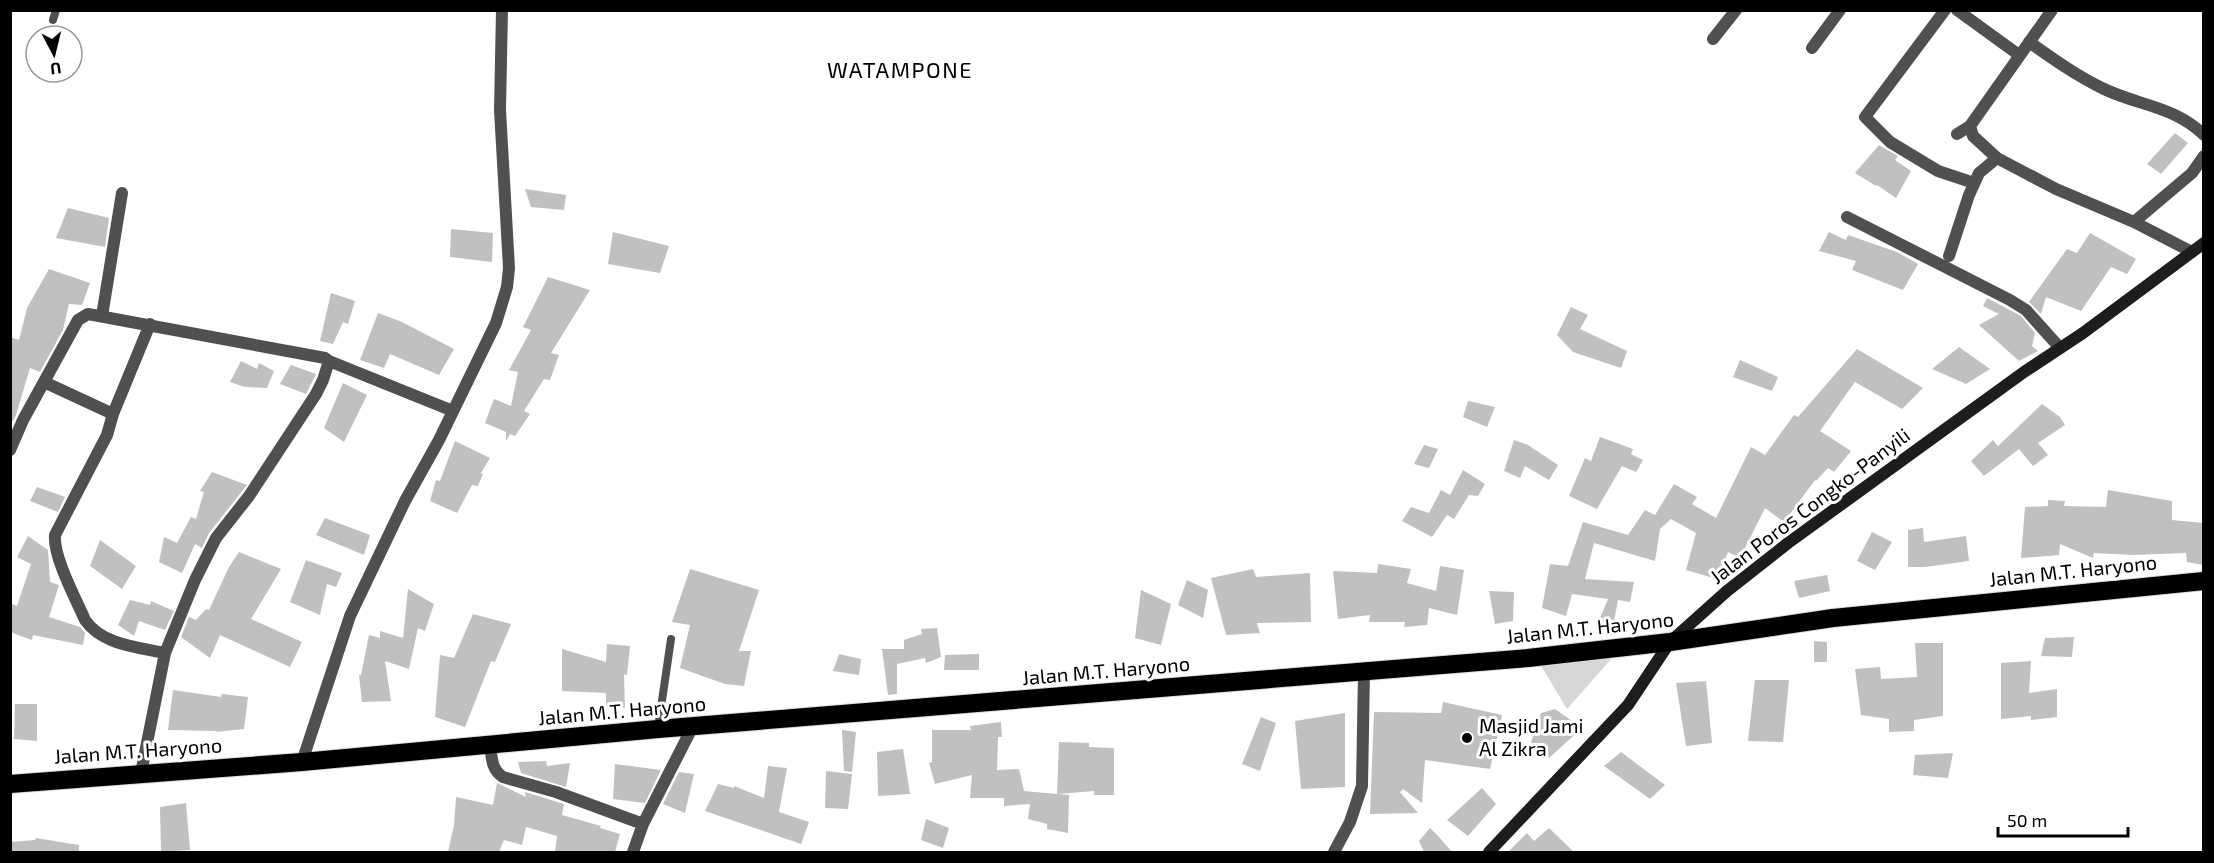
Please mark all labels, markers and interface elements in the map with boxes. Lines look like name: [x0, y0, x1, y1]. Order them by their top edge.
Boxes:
north arrow: [24, 24, 84, 84]
district label: WATAMPONE: [827, 56, 973, 82]
text: U: [49, 59, 62, 79]
street label: Jalan Poros Congko-Panyili: [1705, 422, 1914, 588]
street label: Jalan M.T. Haryono: [1988, 549, 2158, 591]
street label: Jalan M.T. Haryono: [1505, 606, 1675, 648]
street label: Jalan M.T. Haryono: [1021, 651, 1191, 689]
street label: Jalan M.T. Haryono: [537, 691, 707, 729]
place label: Masjid Jami Al Zikra: [1479, 713, 1583, 760]
marker: Masjid Jami Al Zikra: [1460, 731, 1474, 745]
street label: Jalan M.T. Haryono: [53, 732, 223, 768]
scale bar: [1998, 800, 2128, 838]
text: 50 m: [2007, 809, 2047, 831]

